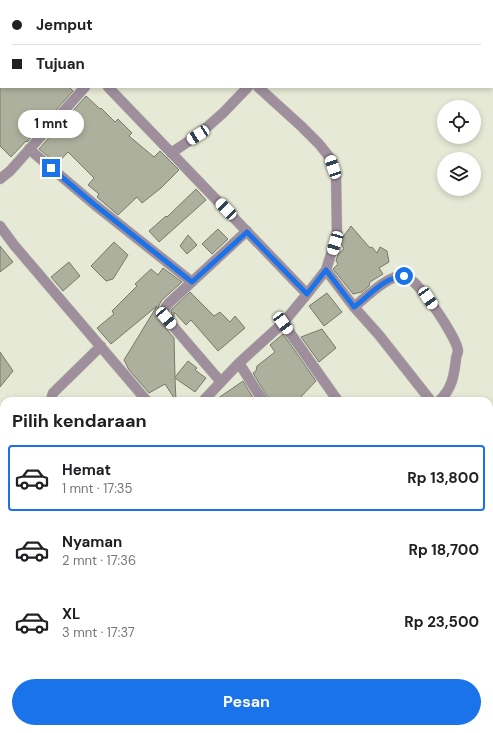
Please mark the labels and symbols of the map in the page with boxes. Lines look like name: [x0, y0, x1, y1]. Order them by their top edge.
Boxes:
callout: 1 mnt: [18, 110, 84, 138]
car: [185, 123, 211, 147]
car: [324, 154, 342, 180]
route end: [42, 159, 60, 177]
car: [213, 196, 239, 222]
car: [326, 230, 344, 256]
route start: [395, 267, 413, 285]
car: [416, 285, 440, 311]
car: [154, 305, 178, 331]
car: [271, 310, 295, 336]

